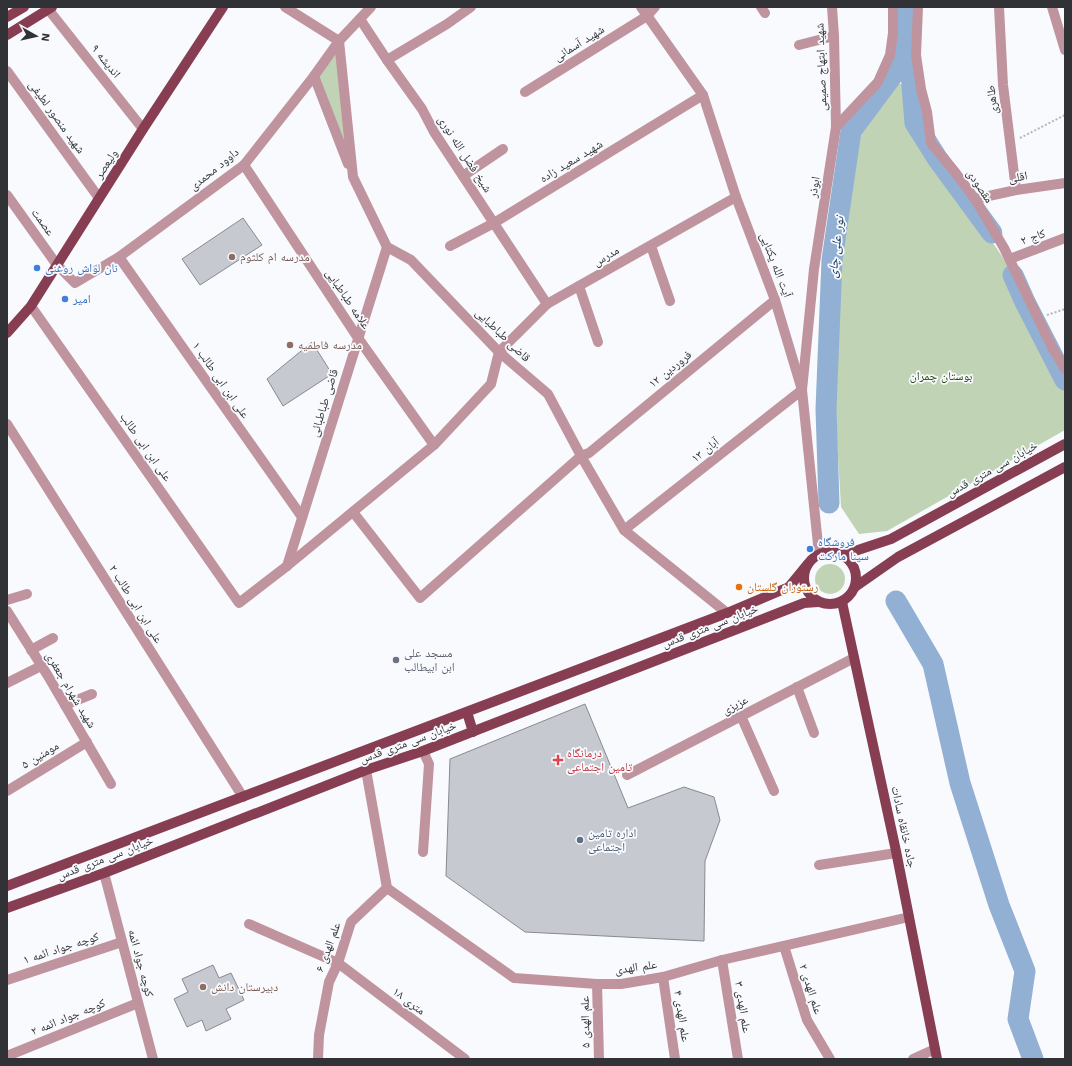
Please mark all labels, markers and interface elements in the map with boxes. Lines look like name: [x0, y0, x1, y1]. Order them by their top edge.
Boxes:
north arrow: [16, 16, 56, 56]
street label: شهید آسمانی: [551, 22, 607, 64]
street label: شهید ابتهاج صمیمی: [812, 23, 830, 111]
text: N: [38, 32, 52, 42]
street label: اندیشه ۹: [88, 42, 124, 81]
street label: شهید منصور لطیفی: [26, 78, 88, 156]
street label: طاهری: [983, 85, 1001, 115]
street label: شیخ فضل الله نوری: [435, 113, 495, 195]
street label: شهید سعید زاده: [537, 137, 605, 185]
street label: داوود محمدی: [186, 145, 242, 193]
street label: ولیعصر: [91, 147, 121, 182]
street label: مقصودی: [964, 167, 996, 205]
street label: اقلی: [1007, 168, 1029, 186]
street label: ابوذر: [805, 175, 823, 200]
street label: عصمت: [28, 206, 58, 238]
water label: نور علی چای: [824, 213, 848, 279]
street label: کاج ۲: [1019, 226, 1047, 248]
street label: آیت الله یکتایی: [757, 231, 795, 300]
street label: مدرس: [590, 243, 622, 269]
place label: مدرسه ام کلثوم: [240, 250, 310, 265]
marker: مدرسه ام کلثوم: [227, 252, 237, 262]
place label: نان لواش روغنی: [45, 261, 118, 275]
marker: نان لواش روغنی: [32, 263, 42, 273]
street label: علامه طباطبایی: [322, 266, 373, 332]
place label: امیر: [72, 292, 91, 306]
marker: امیر: [60, 294, 70, 304]
street label: قاضی طباطبایی: [472, 305, 533, 365]
place label: مدرسه فاطمیه: [298, 338, 362, 352]
street label: علی ابن ابی طالب ۱: [189, 339, 253, 421]
marker: مدرسه فاطمیه: [285, 340, 295, 350]
street label: ۱۲ فروردین: [646, 347, 694, 391]
street label: قاضی طباطبائی: [307, 367, 341, 439]
park label: بوستان چمران: [910, 369, 972, 383]
street label: علی ابن ابی طالب: [117, 410, 175, 484]
street label: ۱۳ آبان: [688, 434, 723, 465]
street label: خیابان سی متری قدس: [944, 438, 1040, 500]
place label: فروشگاه سینا مارکت: [818, 535, 869, 563]
marker: فروشگاه سینا مارکت: [805, 544, 815, 554]
street label: علی ابن ابی طالب ۲: [106, 562, 166, 646]
place label: رستوران گلستان: [747, 580, 819, 594]
marker: رستوران گلستان: [734, 582, 744, 592]
street label: خیابان سی متری قدس: [660, 601, 760, 651]
place label: مسجد علی ابن ابیطالب: [404, 646, 455, 674]
street label: شهید شهرام جعفری: [42, 649, 99, 731]
marker: مسجد علی ابن ابیطالب: [391, 655, 401, 665]
street label: عزیزی: [720, 693, 750, 718]
street label: خیابان سی متری قدس: [358, 718, 459, 766]
street label: ۵ مومنین: [19, 738, 61, 772]
place label: درمانگاه تامین اجتماعی: [567, 746, 633, 774]
marker: درمانگاه تامین اجتماعی: [552, 754, 564, 766]
street label: جاده خانقاه سادات: [888, 785, 920, 870]
place label: اداره تامین اجتماعی: [588, 826, 636, 854]
street label: خیابان سی متری قدس: [55, 833, 155, 883]
marker: اداره تامین اجتماعی: [575, 835, 585, 845]
street label: علم الهدی ۶: [313, 920, 344, 974]
street label: کوچه جواد ائمه: [125, 928, 157, 998]
street label: کوچه جواد ائمه ۱: [21, 929, 101, 967]
street label: علم الهدی: [614, 957, 658, 978]
street label: علم الهدی ۲: [795, 962, 826, 1016]
place label: دبیرستان دانش: [211, 980, 278, 994]
street label: علم الهدی ۳: [731, 980, 754, 1034]
marker: دبیرستان دانش: [198, 982, 208, 992]
street label: ۱۸ متری: [390, 984, 428, 1018]
street label: علم الهدی ۴: [670, 989, 693, 1043]
street label: کوچه جواد ائمه ۲: [29, 996, 107, 1038]
street label: علم الهدی ۵: [578, 996, 593, 1048]

